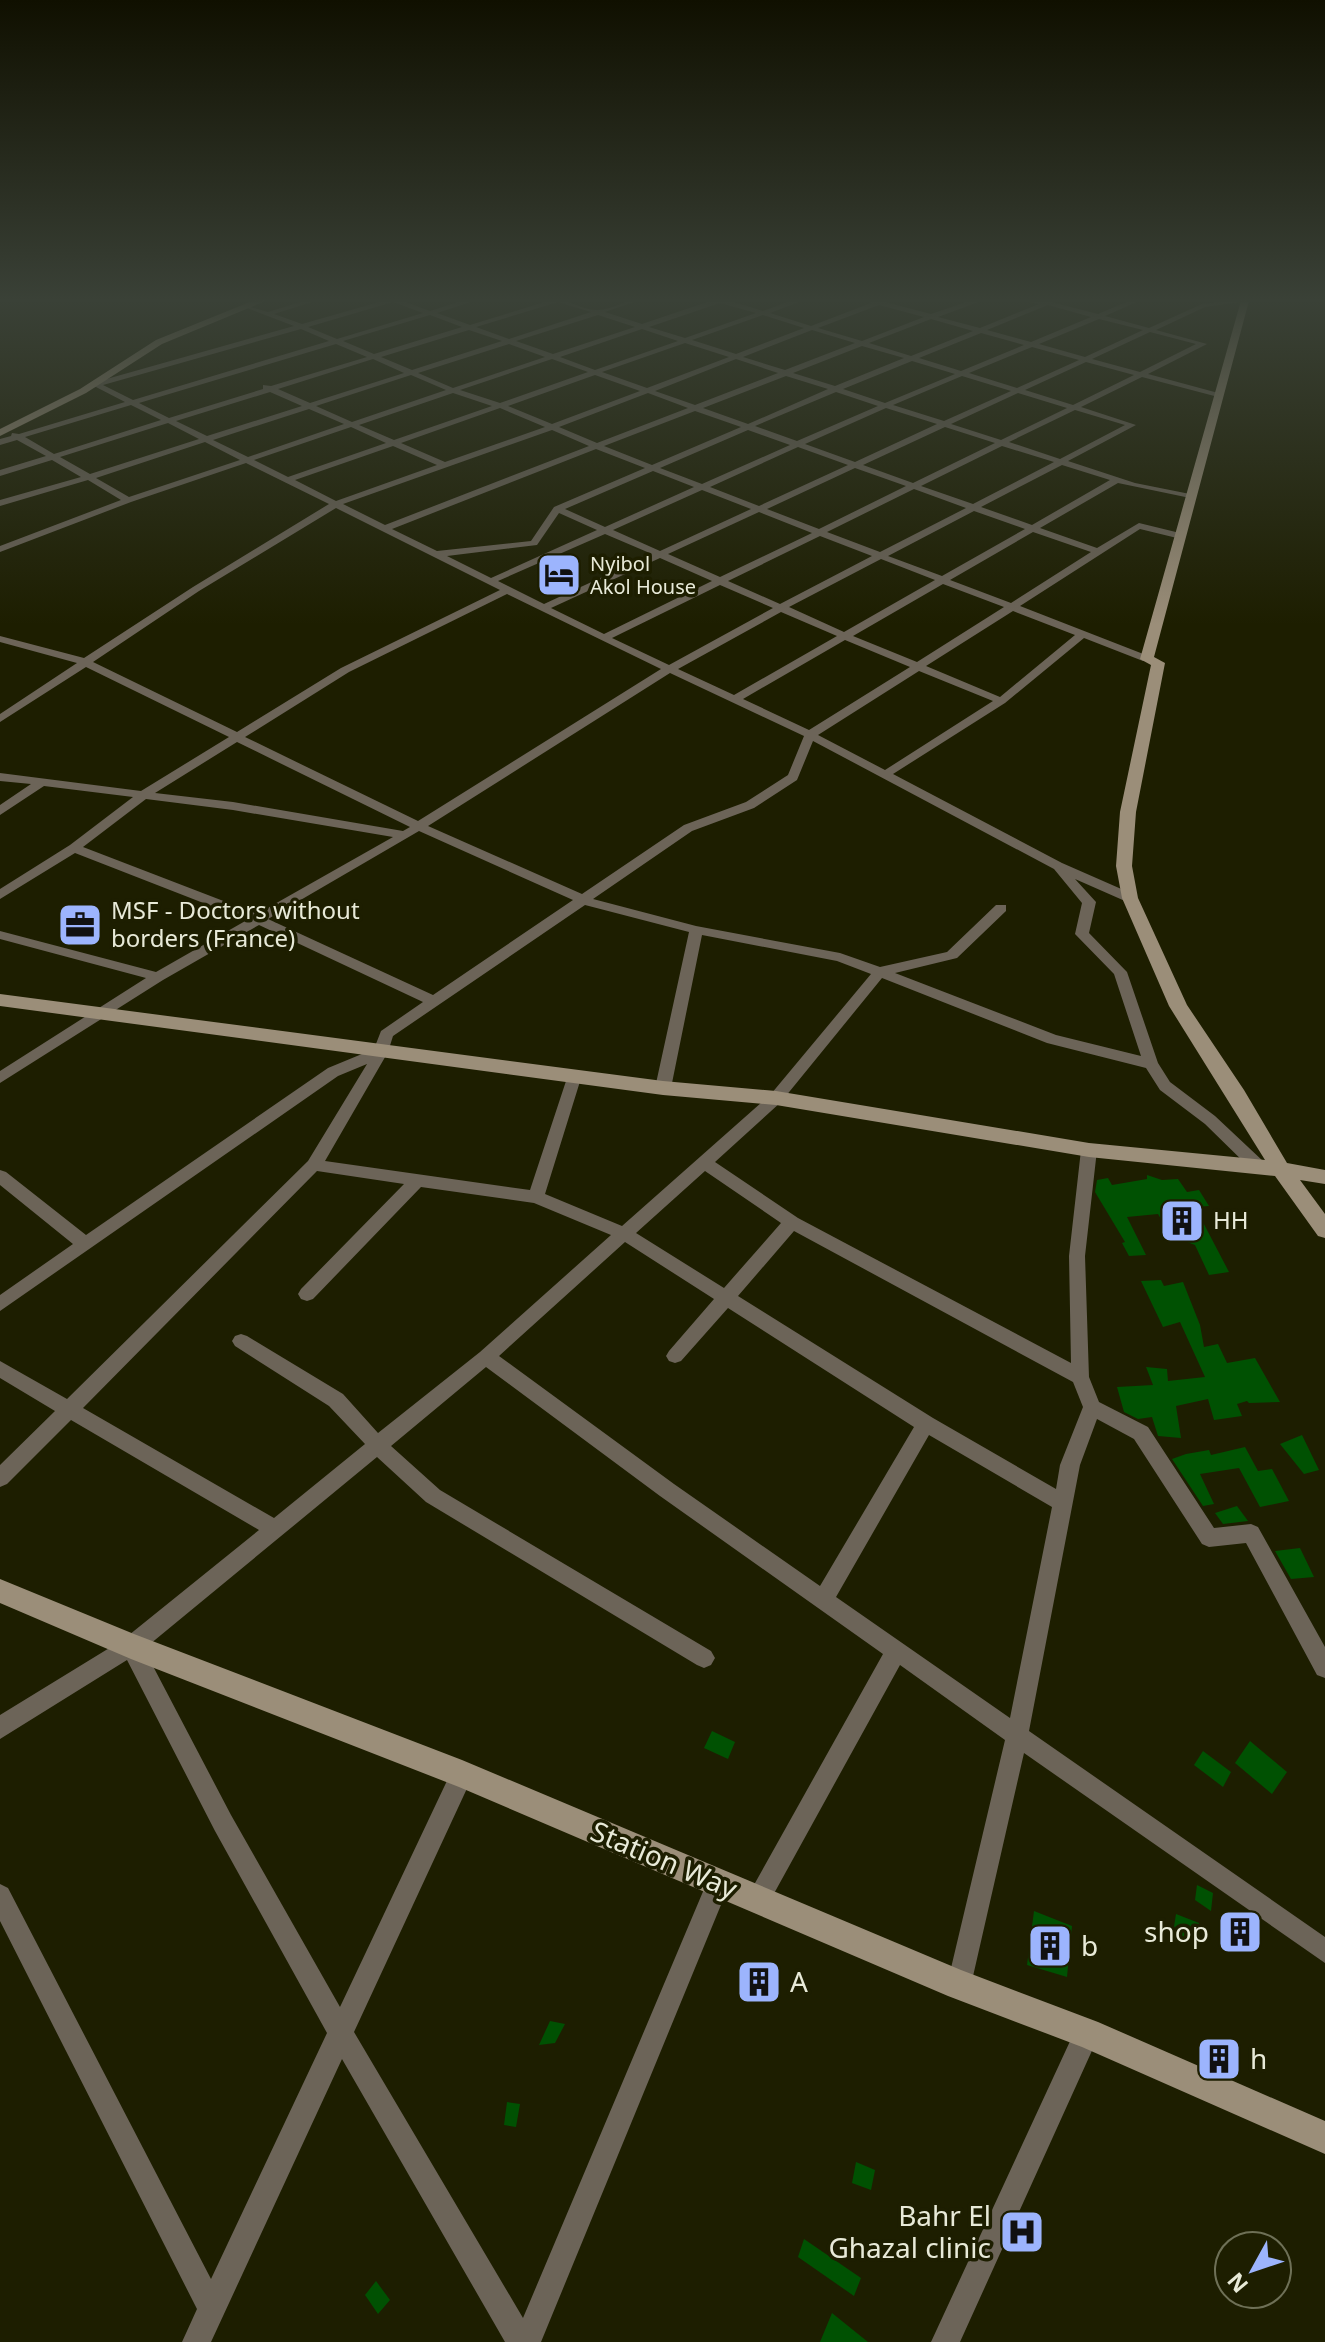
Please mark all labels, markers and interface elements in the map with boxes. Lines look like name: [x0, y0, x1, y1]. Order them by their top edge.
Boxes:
place label: Nyibol Akol House: [590, 550, 696, 600]
hotel icon: Nyibol Akol House: [535, 551, 583, 599]
place label: MSF - Doctors without borders (France): [111, 893, 360, 954]
office icon: MSF - Doctors without borders (France): [56, 901, 104, 949]
building icon: HH: [1158, 1197, 1206, 1245]
place label: HH: [1213, 1203, 1249, 1236]
street label: Station Way: [585, 1811, 744, 1907]
building icon: shop: [1216, 1908, 1264, 1956]
place label: shop: [1144, 1912, 1209, 1950]
building icon: b: [1026, 1922, 1074, 1970]
place label: b: [1081, 1926, 1098, 1964]
building icon: A: [735, 1958, 783, 2006]
place label: A: [790, 1962, 808, 2000]
building icon: h: [1195, 2035, 1243, 2083]
place label: h: [1250, 2039, 1267, 2077]
place label: Bahr El Ghazal clinic: [828, 2196, 991, 2266]
hospital icon: Bahr El Ghazal clinic: [998, 2208, 1046, 2256]
north arrow: [1213, 2230, 1293, 2310]
text: N: [1220, 2267, 1254, 2300]

